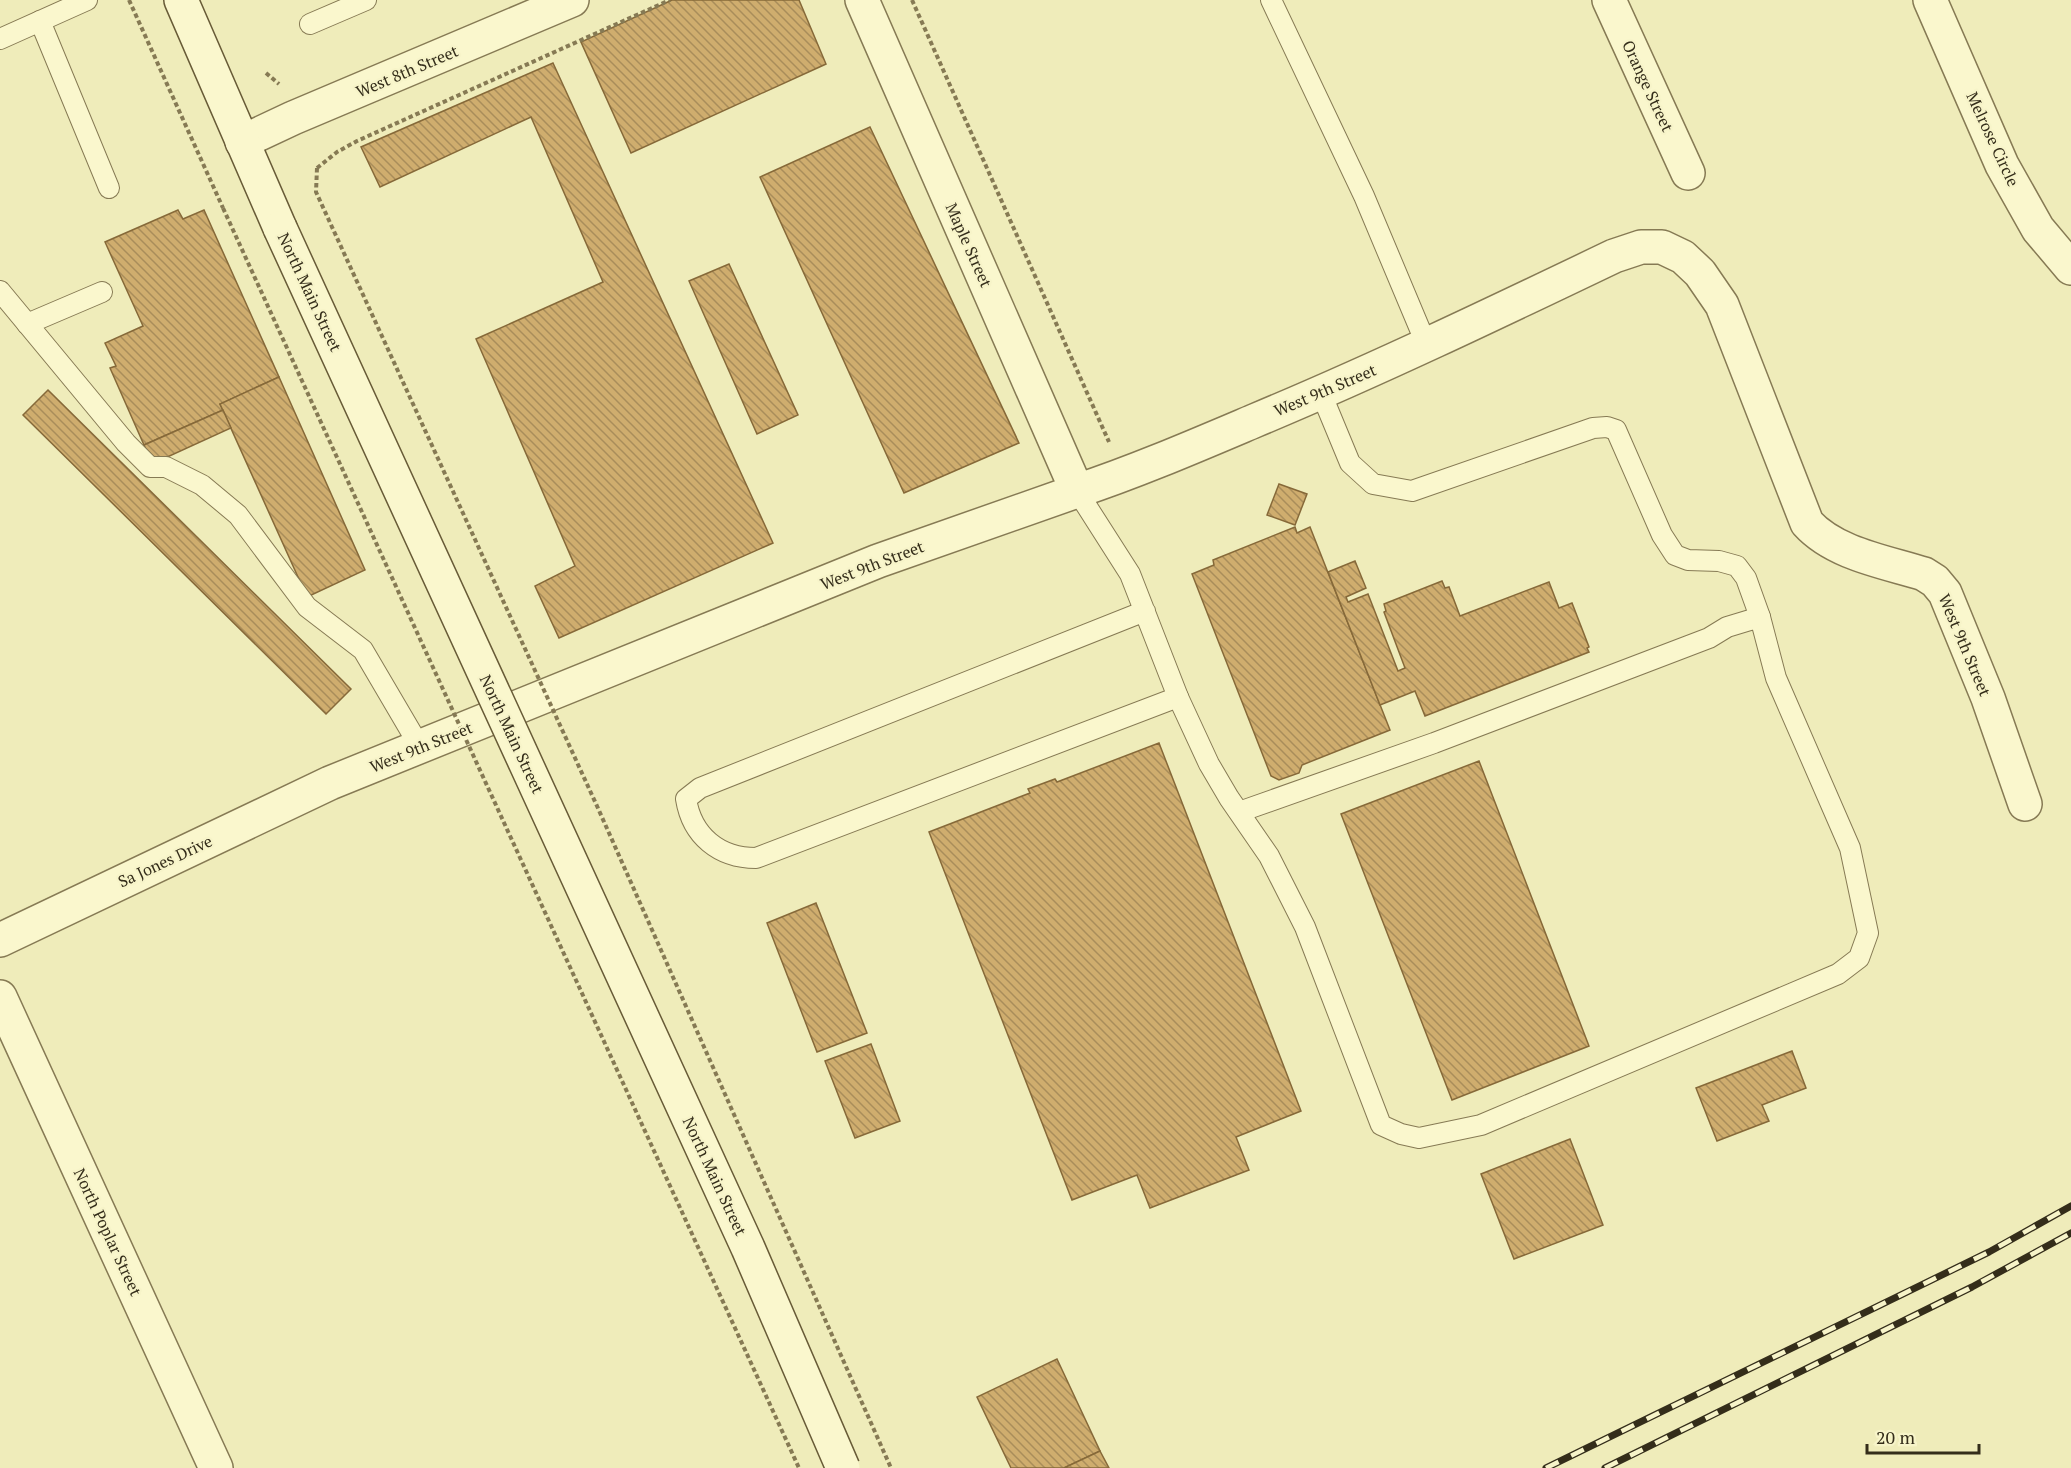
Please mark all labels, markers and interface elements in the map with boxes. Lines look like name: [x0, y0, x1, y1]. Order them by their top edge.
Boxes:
street label: Orange Street: [1617, 37, 1679, 135]
street label: West 8th Street: [352, 40, 462, 102]
street label: Melrose Circle: [1961, 88, 2025, 190]
street label: Maple Street: [941, 199, 997, 291]
street label: North Main Street: [273, 229, 347, 355]
street label: West 9th Street: [1270, 359, 1380, 421]
street label: West 9th Street: [817, 535, 927, 595]
street label: West 9th Street: [1934, 590, 1996, 700]
street label: North Main Street: [475, 671, 549, 797]
street label: West 9th Street: [366, 716, 476, 778]
street label: Sa Jones Drive: [114, 830, 216, 892]
street label: North Main Street: [678, 1113, 752, 1239]
street label: North Poplar Street: [69, 1165, 147, 1299]
scale bar: [1867, 1417, 1980, 1455]
text: 20 m: [1876, 1425, 1916, 1449]

